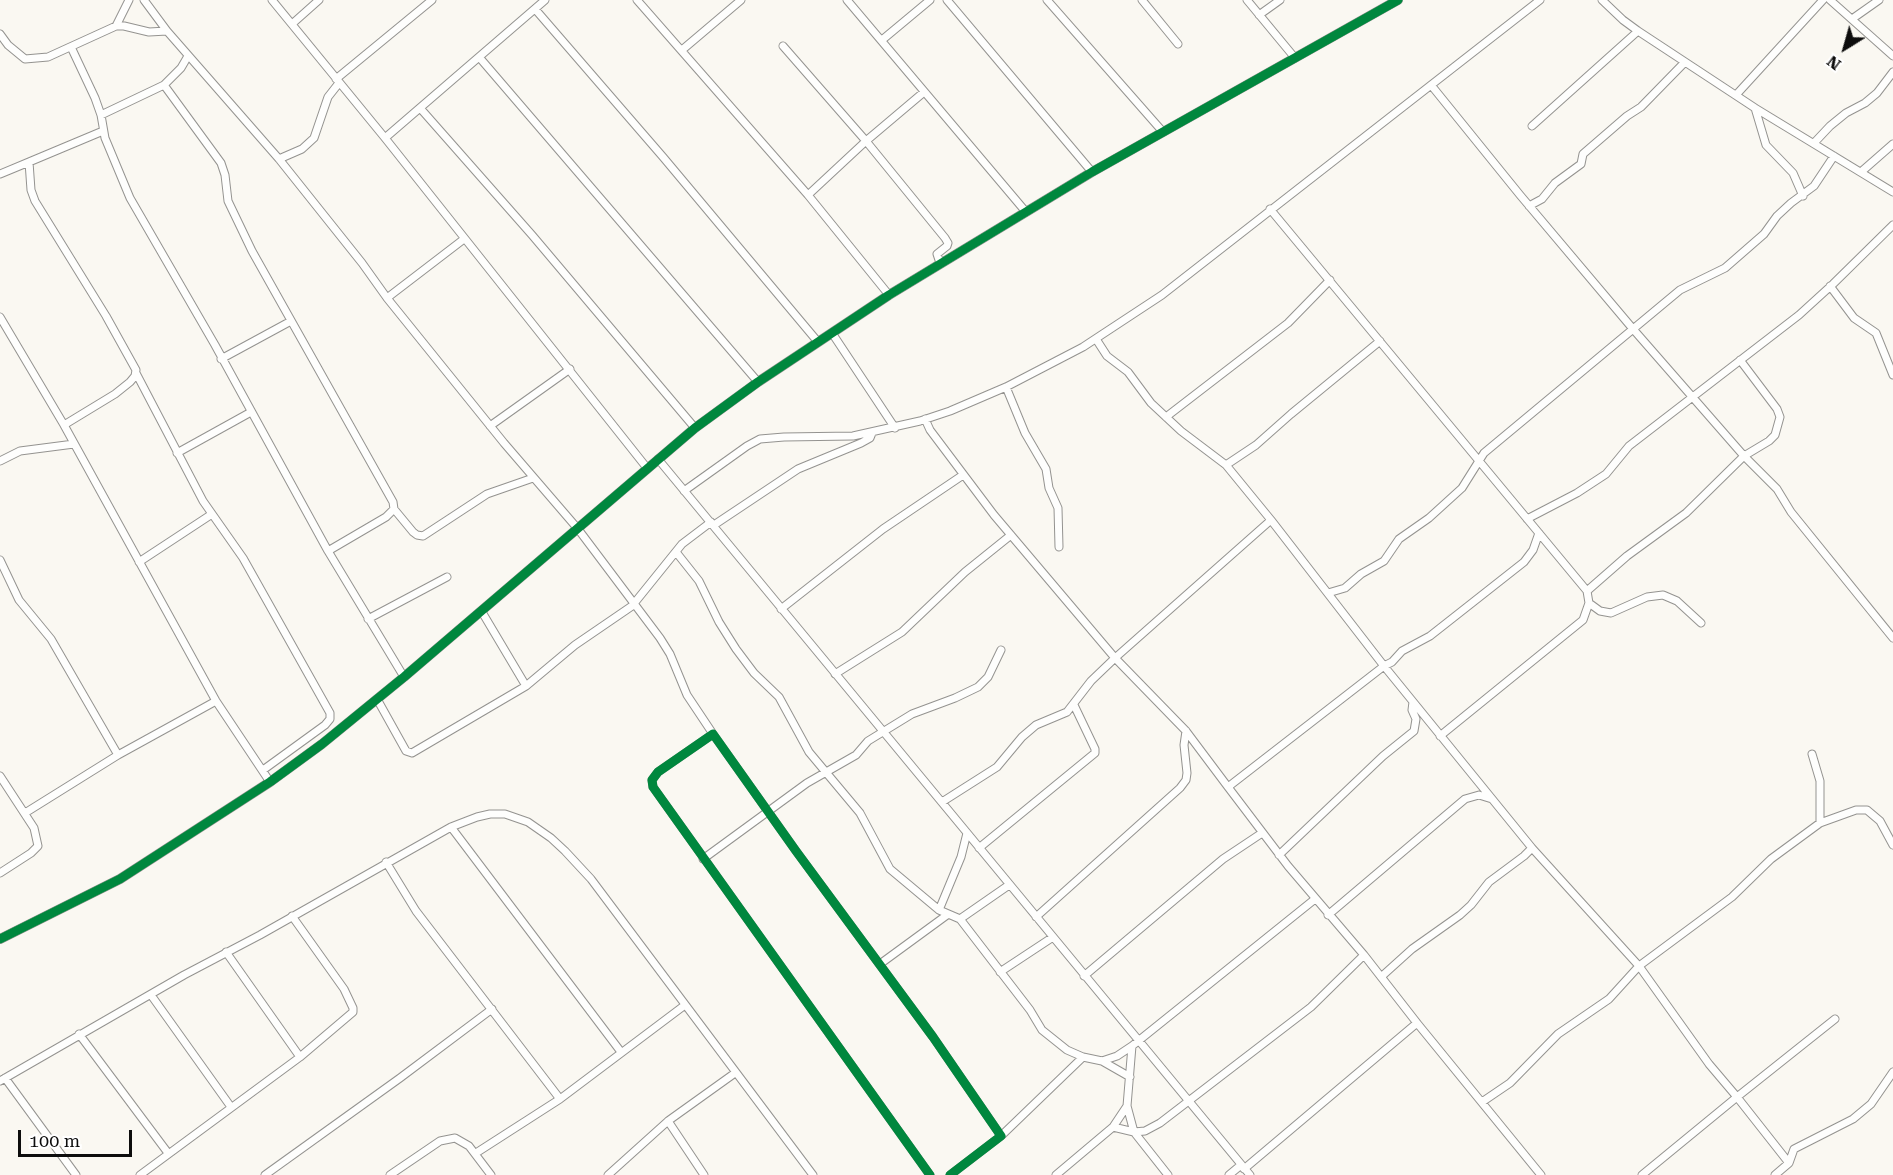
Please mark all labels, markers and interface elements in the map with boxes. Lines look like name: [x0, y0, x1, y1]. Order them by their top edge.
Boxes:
north arrow: [1815, 18, 1875, 78]
text: N: [1823, 51, 1845, 74]
scale bar: [21, 1118, 135, 1156]
text: 100 m: [29, 1130, 80, 1151]

